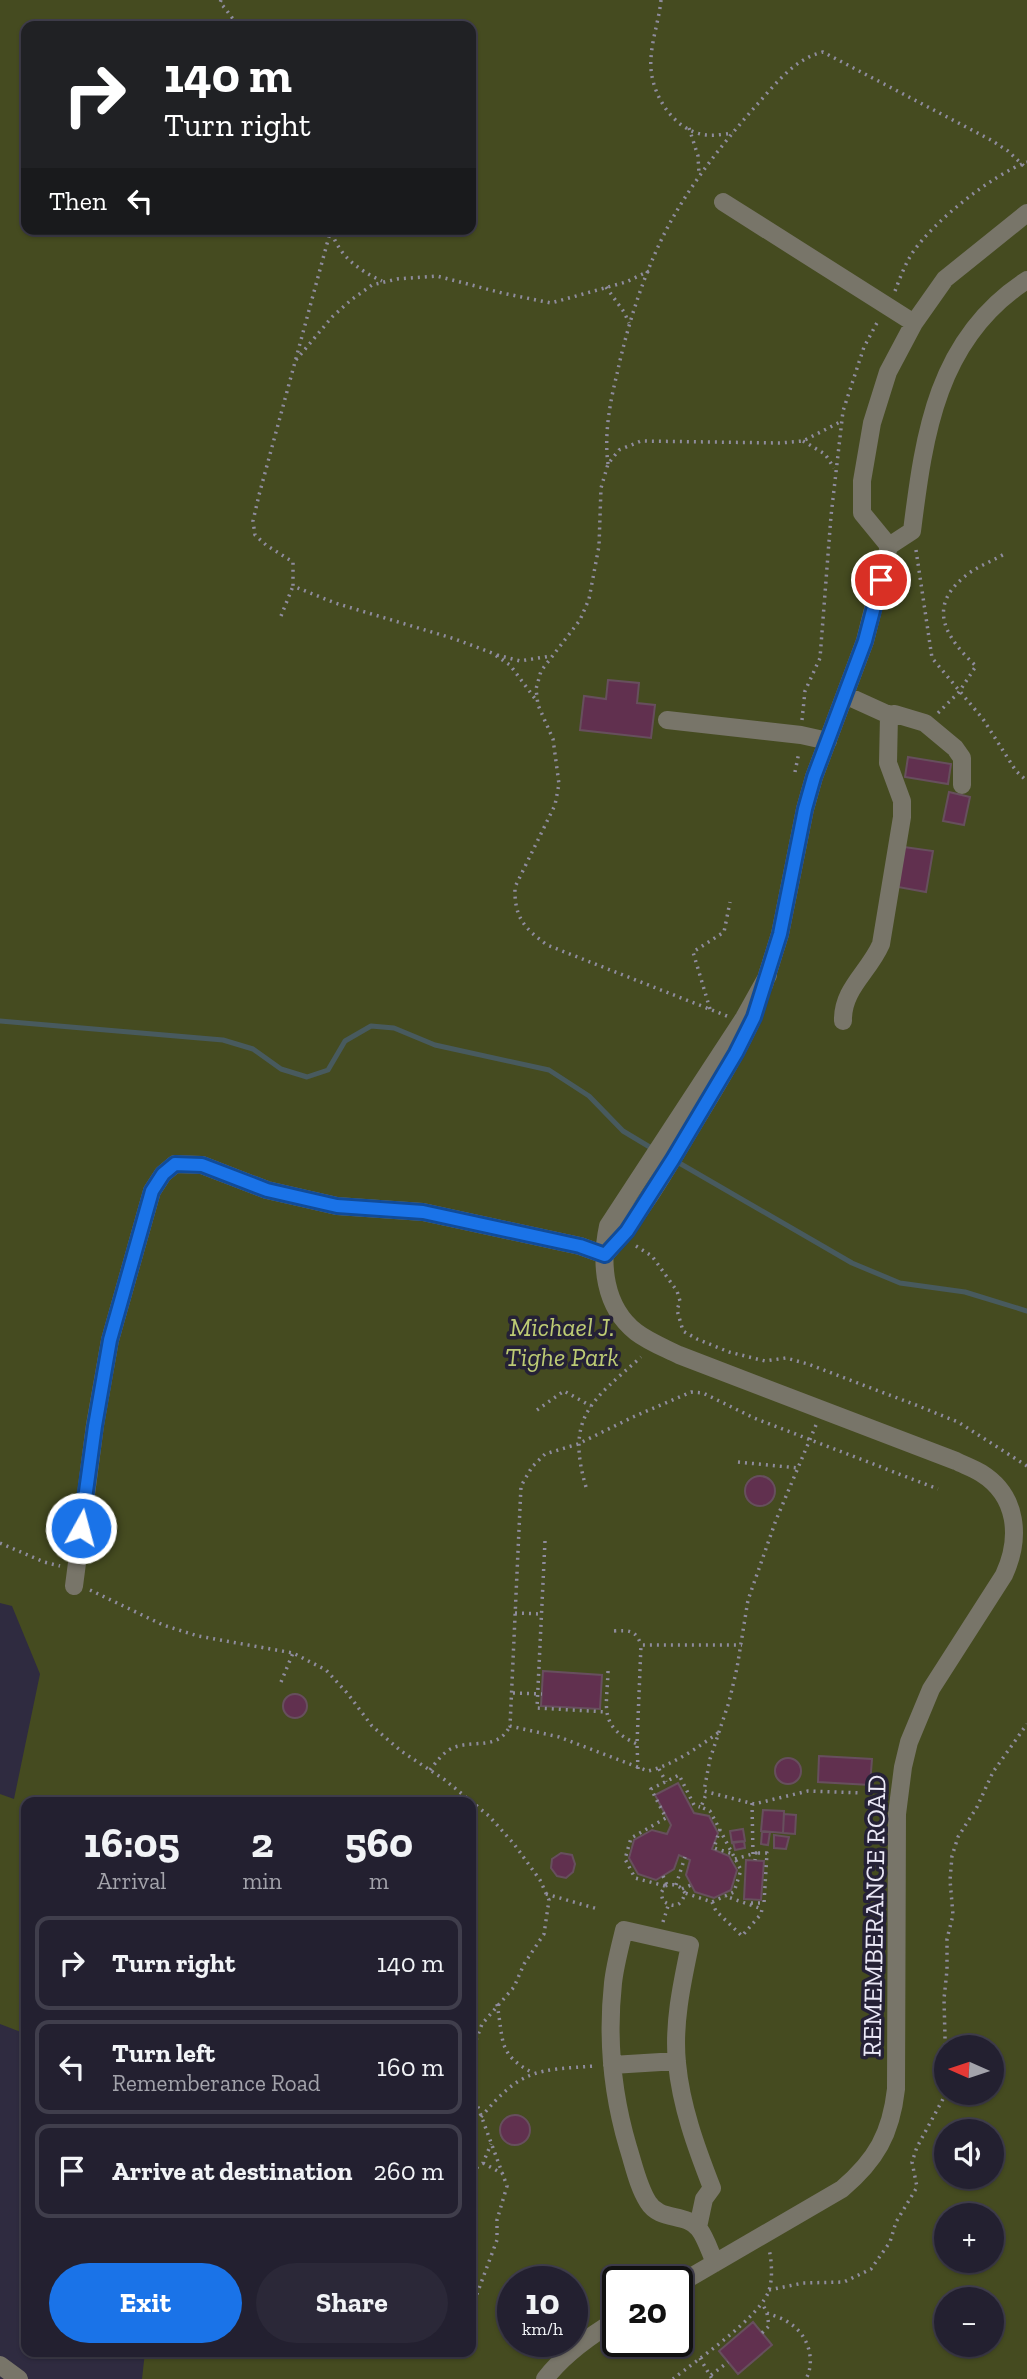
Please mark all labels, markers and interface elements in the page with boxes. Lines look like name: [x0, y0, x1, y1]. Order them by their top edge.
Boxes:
text: 140 m: [164, 46, 292, 105]
icon: right: [49, 49, 140, 140]
text: Turn right: [164, 106, 311, 144]
icon: left: [121, 182, 159, 220]
text: Then: [49, 185, 107, 217]
pin: [851, 550, 911, 610]
icon: arrive: [862, 561, 900, 599]
park label: Michael J. Tighe Park: [505, 1311, 619, 1373]
position arrow: [44, 1491, 118, 1565]
street label: REMEMBERANCE ROAD: [856, 1775, 892, 2057]
text: 16:05: [84, 1817, 180, 1868]
text: 2: [251, 1817, 273, 1868]
text: 560: [345, 1817, 413, 1868]
text: Arrival: [97, 1867, 166, 1895]
text: min: [242, 1867, 282, 1895]
text: m: [369, 1867, 389, 1895]
icon: right: [53, 1944, 91, 1982]
text: Turn right: [112, 1947, 235, 1979]
text: 140 m: [377, 1947, 444, 1979]
north arrow: [934, 2035, 1004, 2105]
map controls: [934, 2035, 1004, 2357]
text: Turn left: [112, 2037, 215, 2069]
icon: left: [53, 2048, 91, 2086]
text: 160 m: [377, 2051, 444, 2083]
text: Rememberance Road: [112, 2069, 320, 2097]
button: sound: [934, 2119, 1004, 2189]
icon: arrive: [53, 2152, 91, 2190]
text: Arrive at destination: [112, 2155, 352, 2187]
text: 260 m: [373, 2155, 444, 2187]
button: +: [934, 2203, 1004, 2273]
button: Exit: [49, 2263, 242, 2343]
button: Share: [256, 2263, 448, 2343]
speed limit sign: 20: [602, 2266, 693, 2357]
text: 10: [525, 2281, 560, 2323]
button: −: [934, 2287, 1004, 2357]
text: km/h: [522, 2318, 563, 2340]

